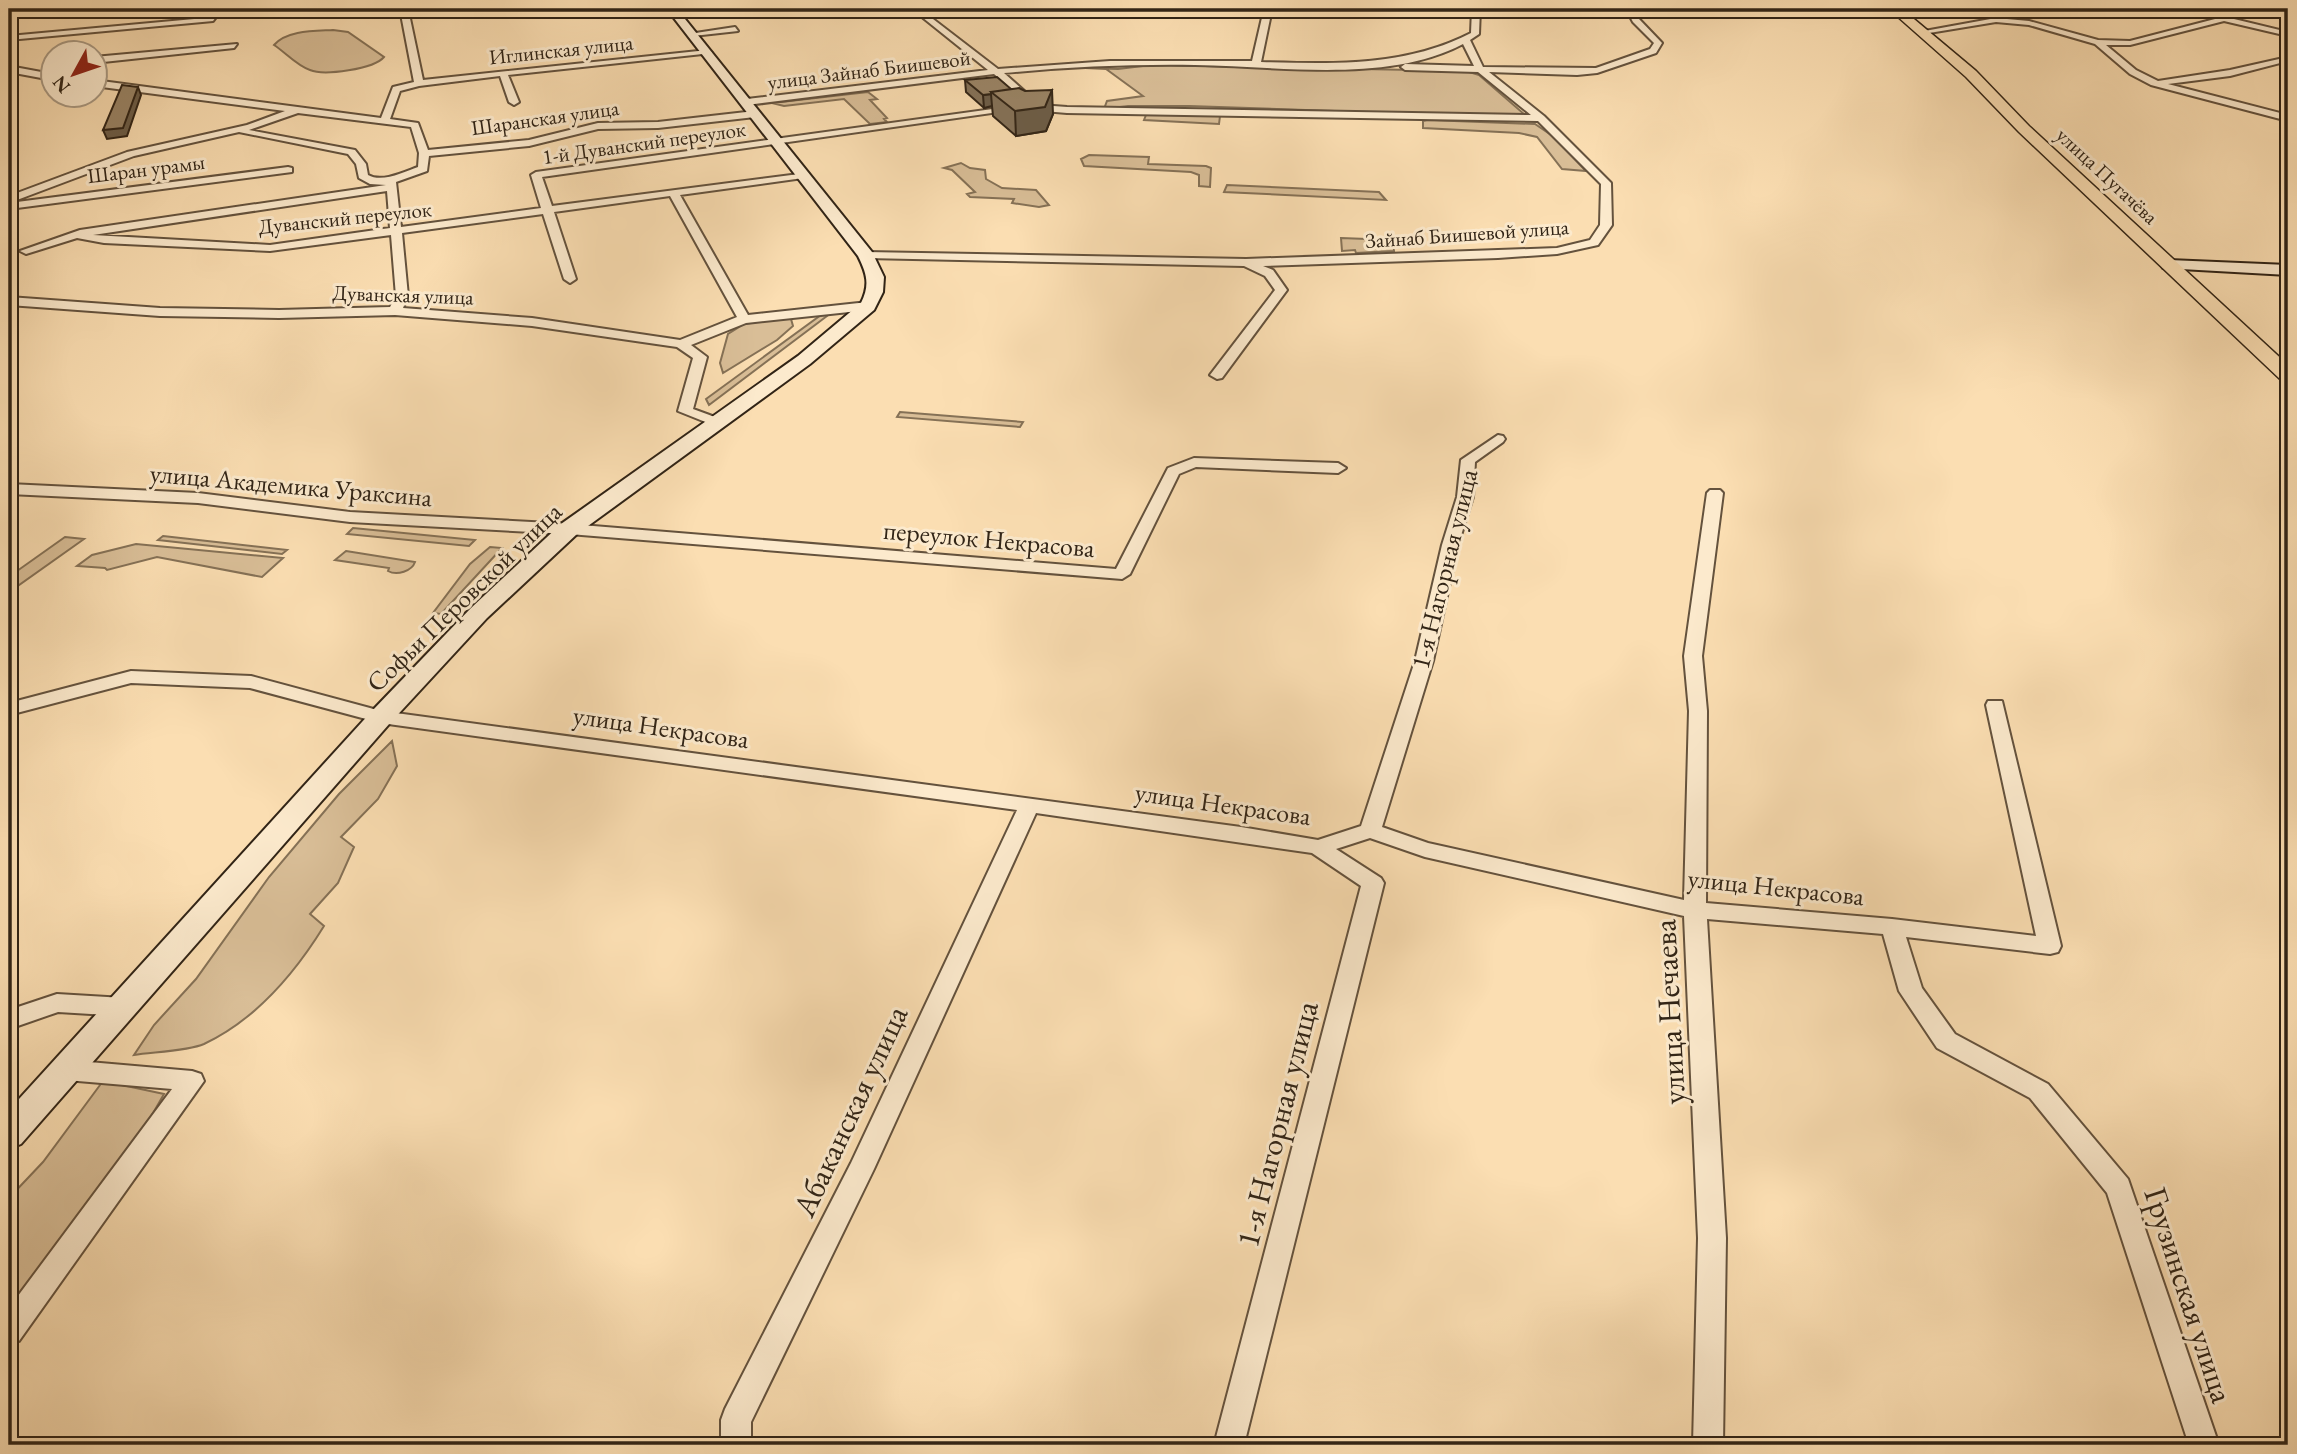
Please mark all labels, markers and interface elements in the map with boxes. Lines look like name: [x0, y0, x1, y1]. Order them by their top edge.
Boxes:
street label: Иглинская улица: [487, 28, 635, 71]
north arrow: [38, 38, 108, 108]
street label: улица Зайнаб Биишевой: [766, 44, 972, 95]
text: N: [46, 70, 76, 99]
street label: Шаранская улица: [469, 94, 621, 141]
street label: 1-й Дуванский переулок: [541, 115, 747, 170]
street label: улица Пугачёва: [2051, 121, 2165, 230]
street label: Шаран урамы: [86, 148, 206, 189]
street label: Дуванский переулок: [257, 195, 433, 240]
street label: Зайнаб Биишевой улица: [1364, 213, 1570, 254]
street label: Дуванская улица: [332, 279, 475, 310]
street label: улица Академика Ураксина: [148, 456, 434, 514]
street label: 1-я Нагорная улица: [1403, 465, 1485, 673]
street label: Софьи Перовской улица: [359, 494, 570, 699]
street label: переулок Некрасова: [882, 513, 1097, 565]
street label: улица Некрасова: [571, 698, 752, 756]
street label: улица Некрасова: [1133, 775, 1314, 833]
street label: улица Некрасова: [1686, 861, 1867, 913]
street label: улица Нечаева: [1643, 918, 1695, 1106]
street label: 1-я Нагорная улица: [1226, 996, 1328, 1251]
street label: Абаканская улица: [782, 998, 917, 1224]
street label: Грузинская улица: [2134, 1182, 2244, 1408]

